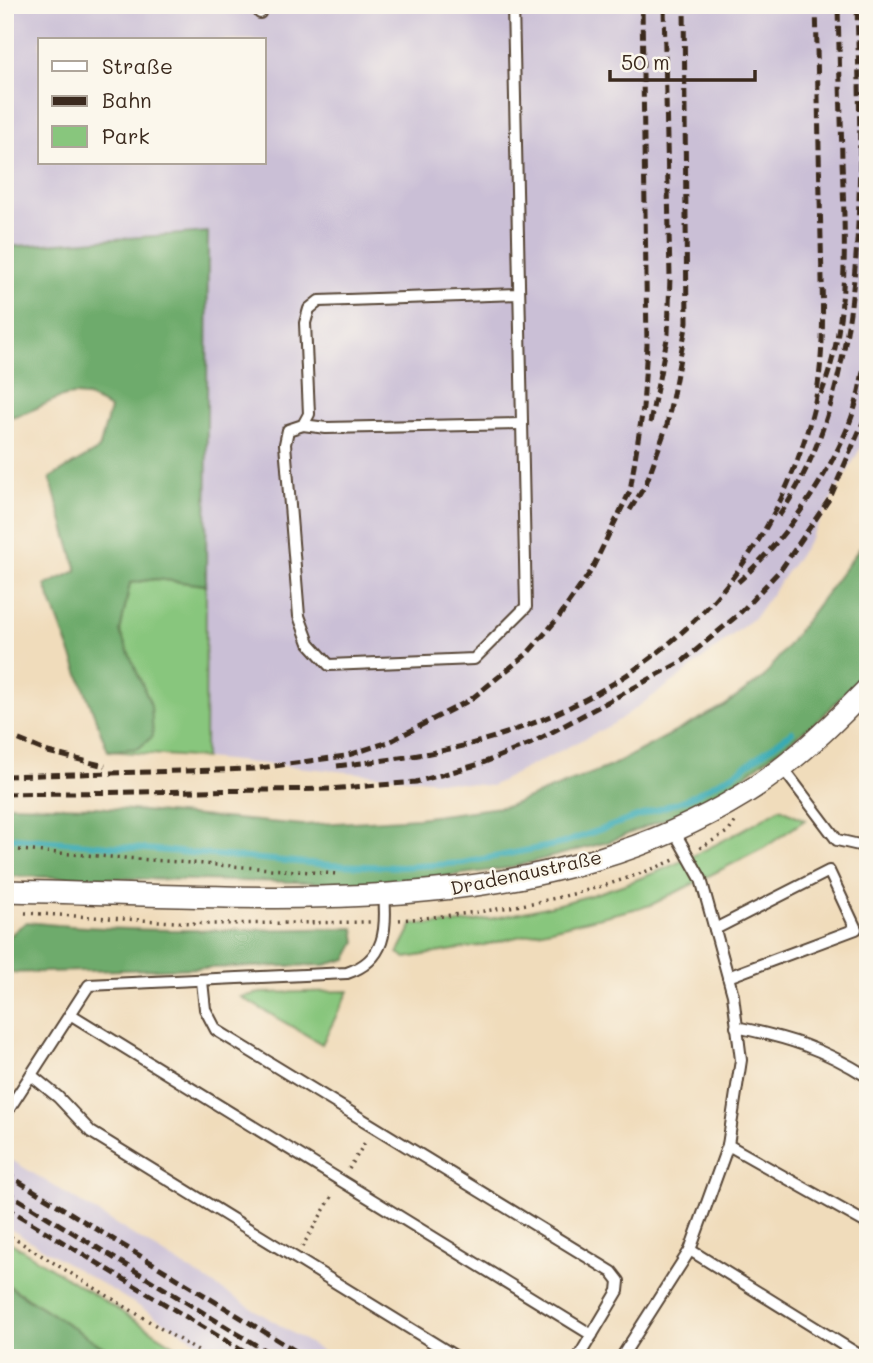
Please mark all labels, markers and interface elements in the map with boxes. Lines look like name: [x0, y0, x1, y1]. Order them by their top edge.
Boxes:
legend: [38, 38, 266, 164]
scale bar: [610, 38, 756, 82]
text: 50 m: [621, 48, 670, 75]
text: Straße: [102, 52, 173, 79]
text: Bahn: [102, 86, 152, 113]
text: Park: [102, 122, 150, 149]
street label: Dradenaustraße: [448, 844, 604, 900]

